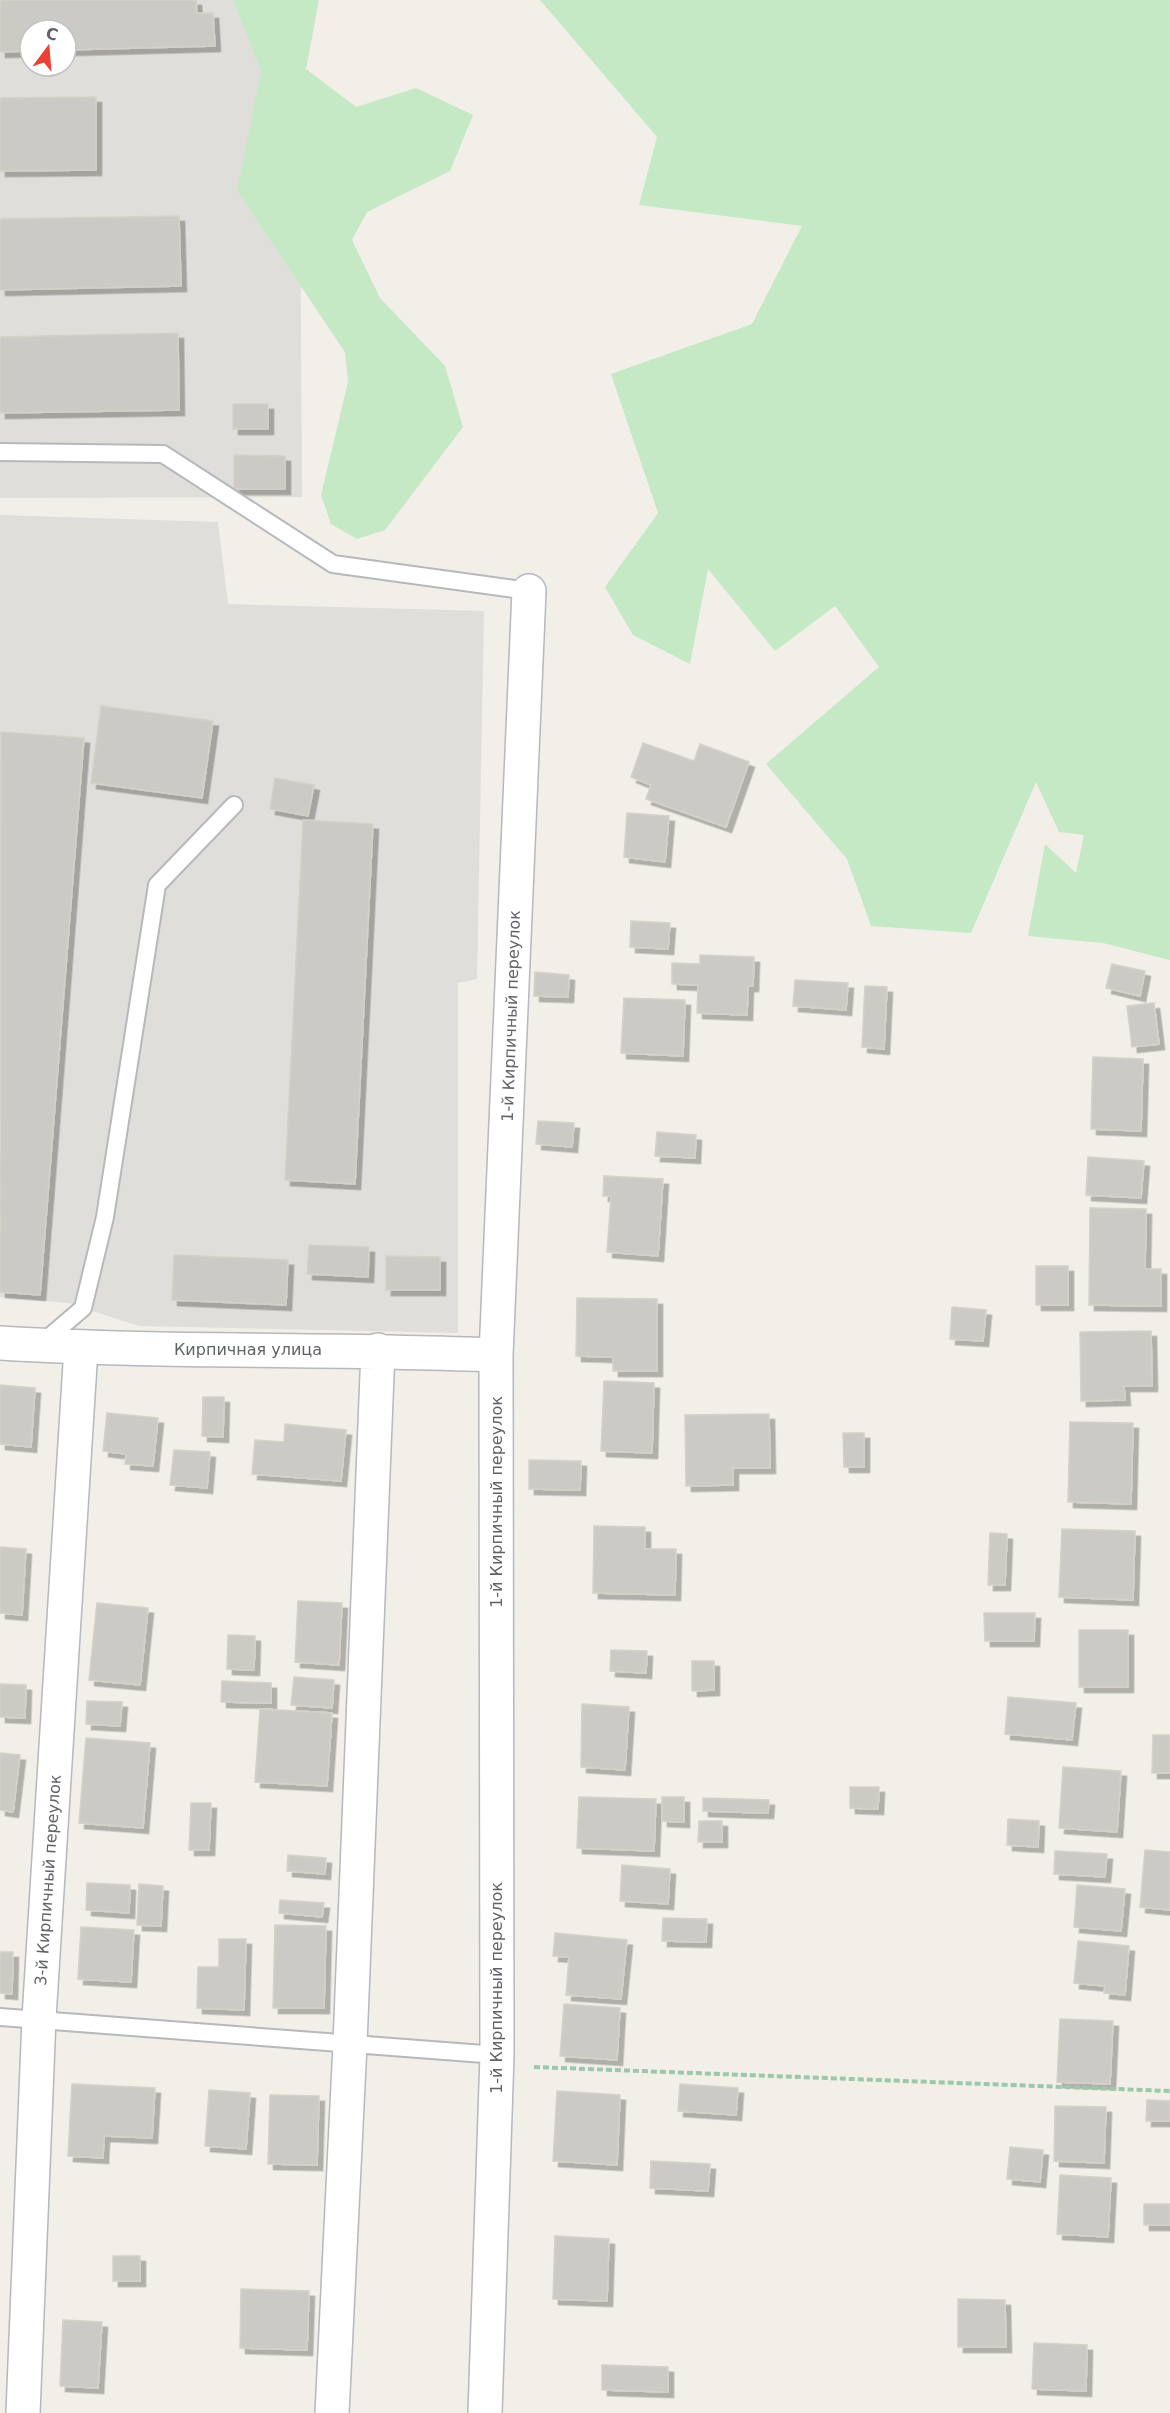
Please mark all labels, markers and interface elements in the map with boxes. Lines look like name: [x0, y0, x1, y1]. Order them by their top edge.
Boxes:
north arrow: [18, 18, 78, 78]
text: С: [44, 23, 60, 45]
street label: 1-й Кирпичный переулок: [498, 910, 524, 1122]
street label: Кирпичная улица: [174, 1340, 322, 1359]
street label: 1-й Кирпичный переулок: [487, 1396, 506, 1608]
street label: 3-й Кирпичный переулок: [31, 1773, 65, 1986]
street label: 1-й Кирпичный переулок: [487, 1882, 506, 2094]

